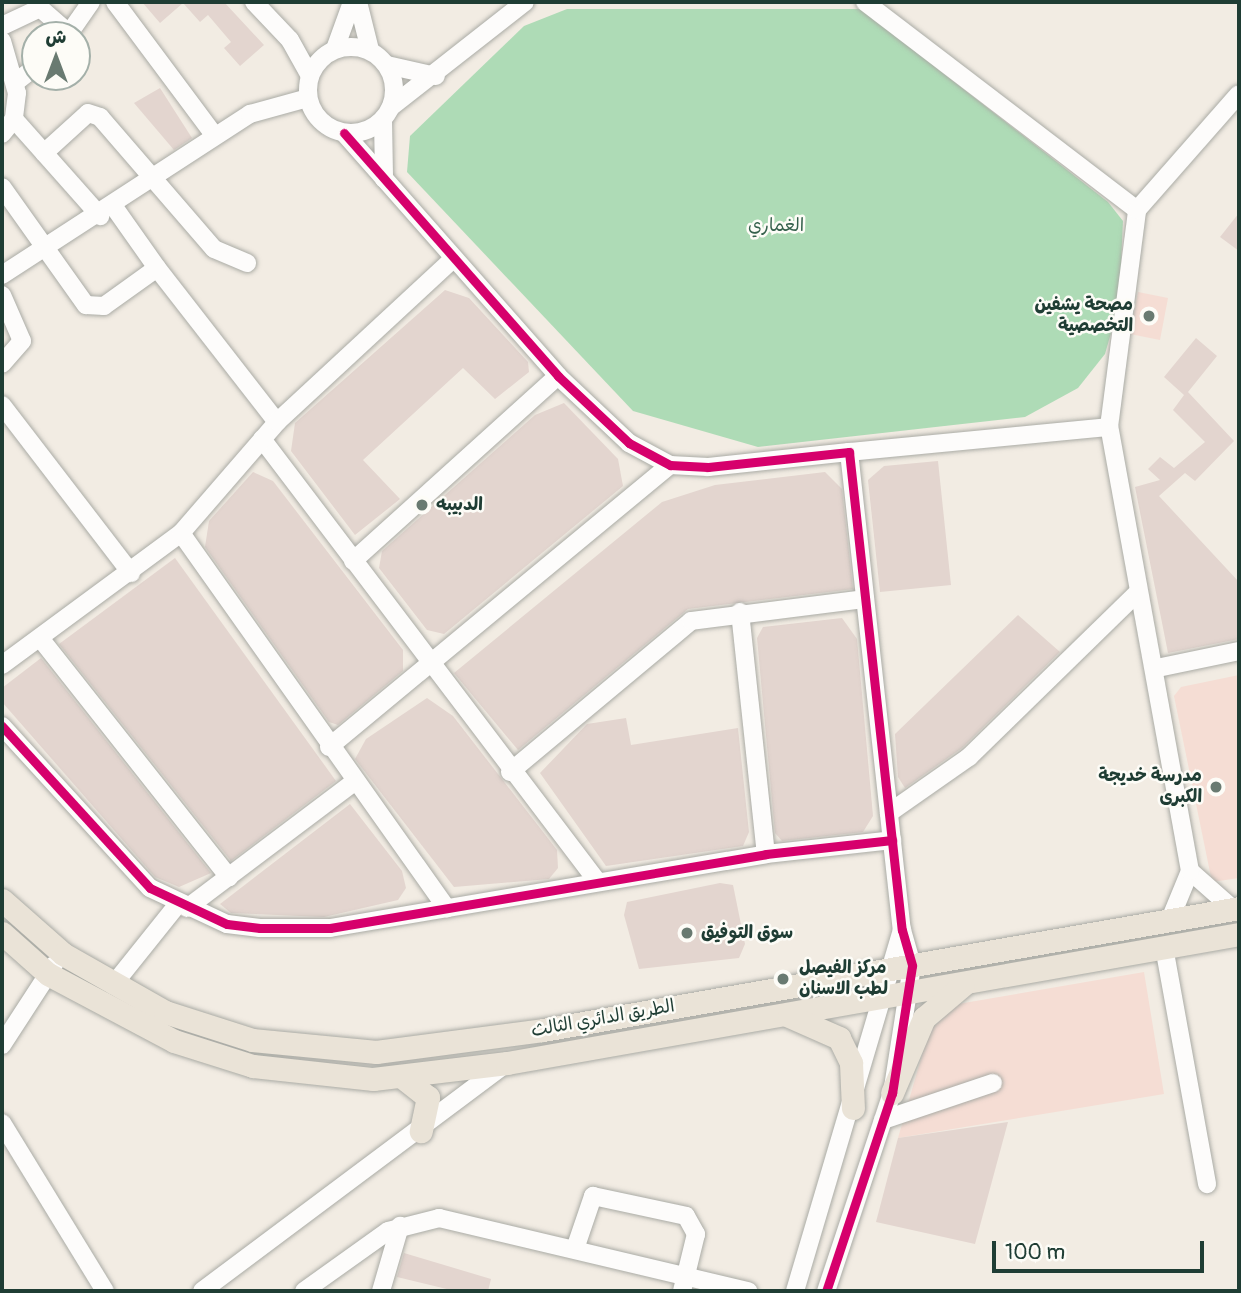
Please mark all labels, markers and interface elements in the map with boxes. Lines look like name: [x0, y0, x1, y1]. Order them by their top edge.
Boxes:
north arrow: [21, 21, 91, 91]
text: ش: [46, 25, 66, 49]
park label: الغماري: [748, 215, 804, 237]
place label: مصحة يشفين التخصصية: [1034, 295, 1133, 338]
marker: مصحة يشفين التخصصية: [1139, 306, 1159, 326]
place label: الدبيبه: [436, 494, 483, 516]
marker: الدبيبه: [414, 497, 430, 513]
place label: مدرسة خديجة الكبرى: [1098, 766, 1202, 808]
marker: مدرسة خديجة الكبرى: [1208, 779, 1224, 795]
place label: سوق التوفيق: [701, 922, 793, 944]
marker: سوق التوفيق: [679, 925, 695, 941]
place label: مركز الفيصل لطب الاسنان: [799, 958, 888, 1000]
marker: مركز الفيصل لطب الاسنان: [773, 969, 793, 989]
street label: الطريق الدائري الثالث: [530, 996, 676, 1042]
scale bar: [996, 1226, 1208, 1270]
text: 100 m: [1005, 1239, 1065, 1266]

